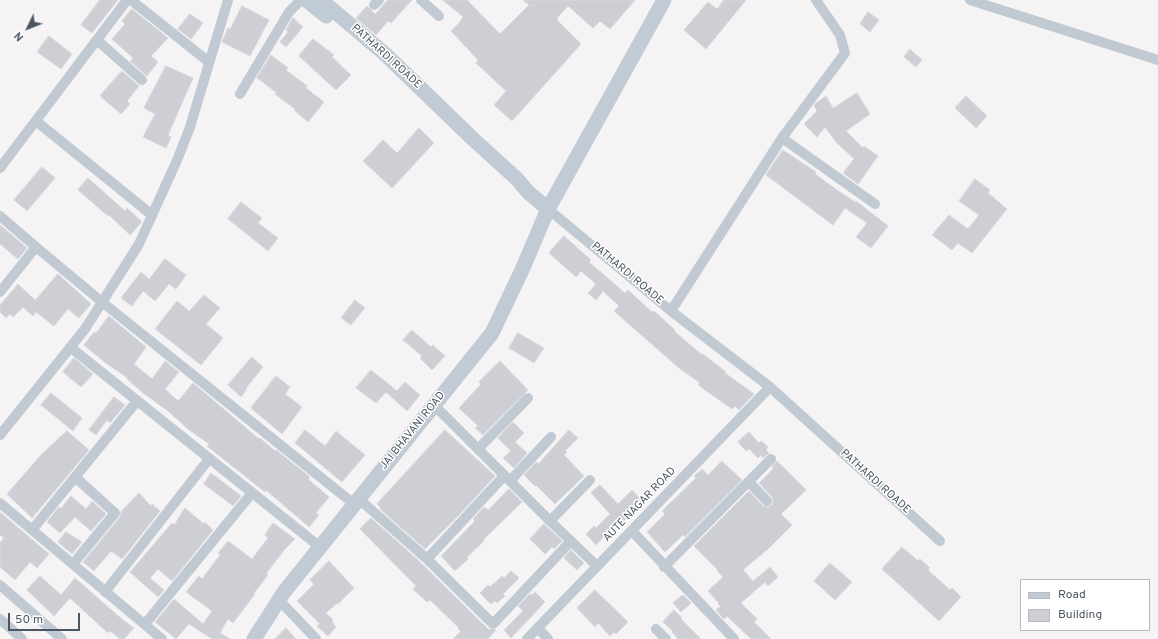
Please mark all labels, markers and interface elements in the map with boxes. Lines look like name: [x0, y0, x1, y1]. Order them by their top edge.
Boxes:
north arrow: [8, 8, 48, 48]
street label: PATHARDI ROADE: [348, 22, 424, 92]
text: N: [11, 29, 27, 44]
street label: PATHARDI ROADE: [588, 240, 666, 308]
street label: JAI BHAVANI ROAD: [378, 389, 448, 473]
street label: PATHARDI ROADE: [837, 447, 913, 517]
street label: AUTE NAGAR ROAD: [601, 465, 679, 545]
legend: [1020, 579, 1150, 631]
text: Road: [1058, 587, 1086, 603]
scale bar: [10, 605, 82, 631]
text: Building: [1058, 607, 1102, 623]
text: 50 m: [15, 612, 43, 628]

